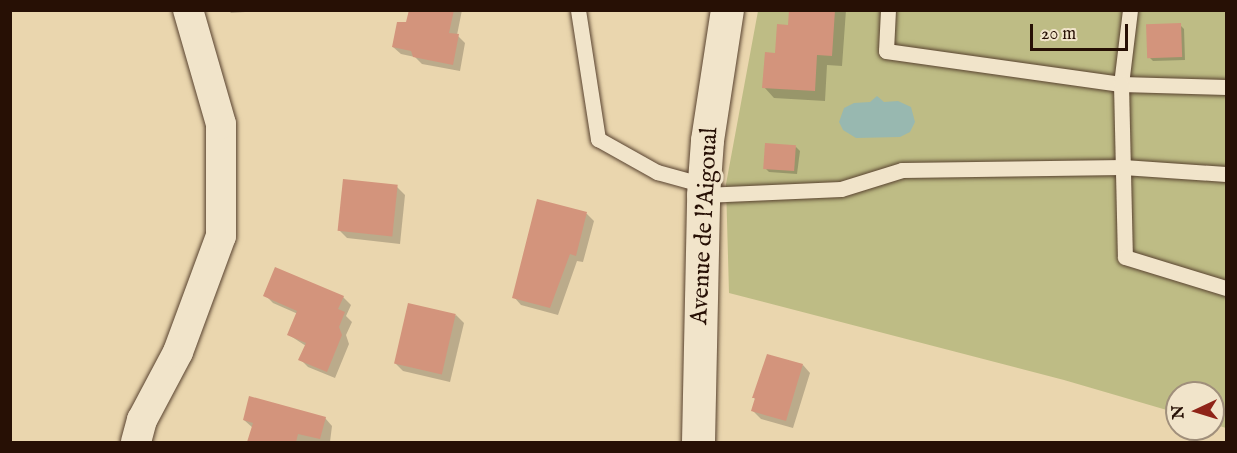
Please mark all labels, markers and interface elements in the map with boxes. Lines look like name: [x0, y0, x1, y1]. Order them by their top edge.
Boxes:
scale bar: [1033, 12, 1130, 50]
text: 20 m: [1041, 23, 1076, 46]
street label: Avenue de l'Aigoual: [685, 127, 725, 325]
north arrow: [1165, 381, 1225, 441]
text: N: [1169, 405, 1189, 420]

